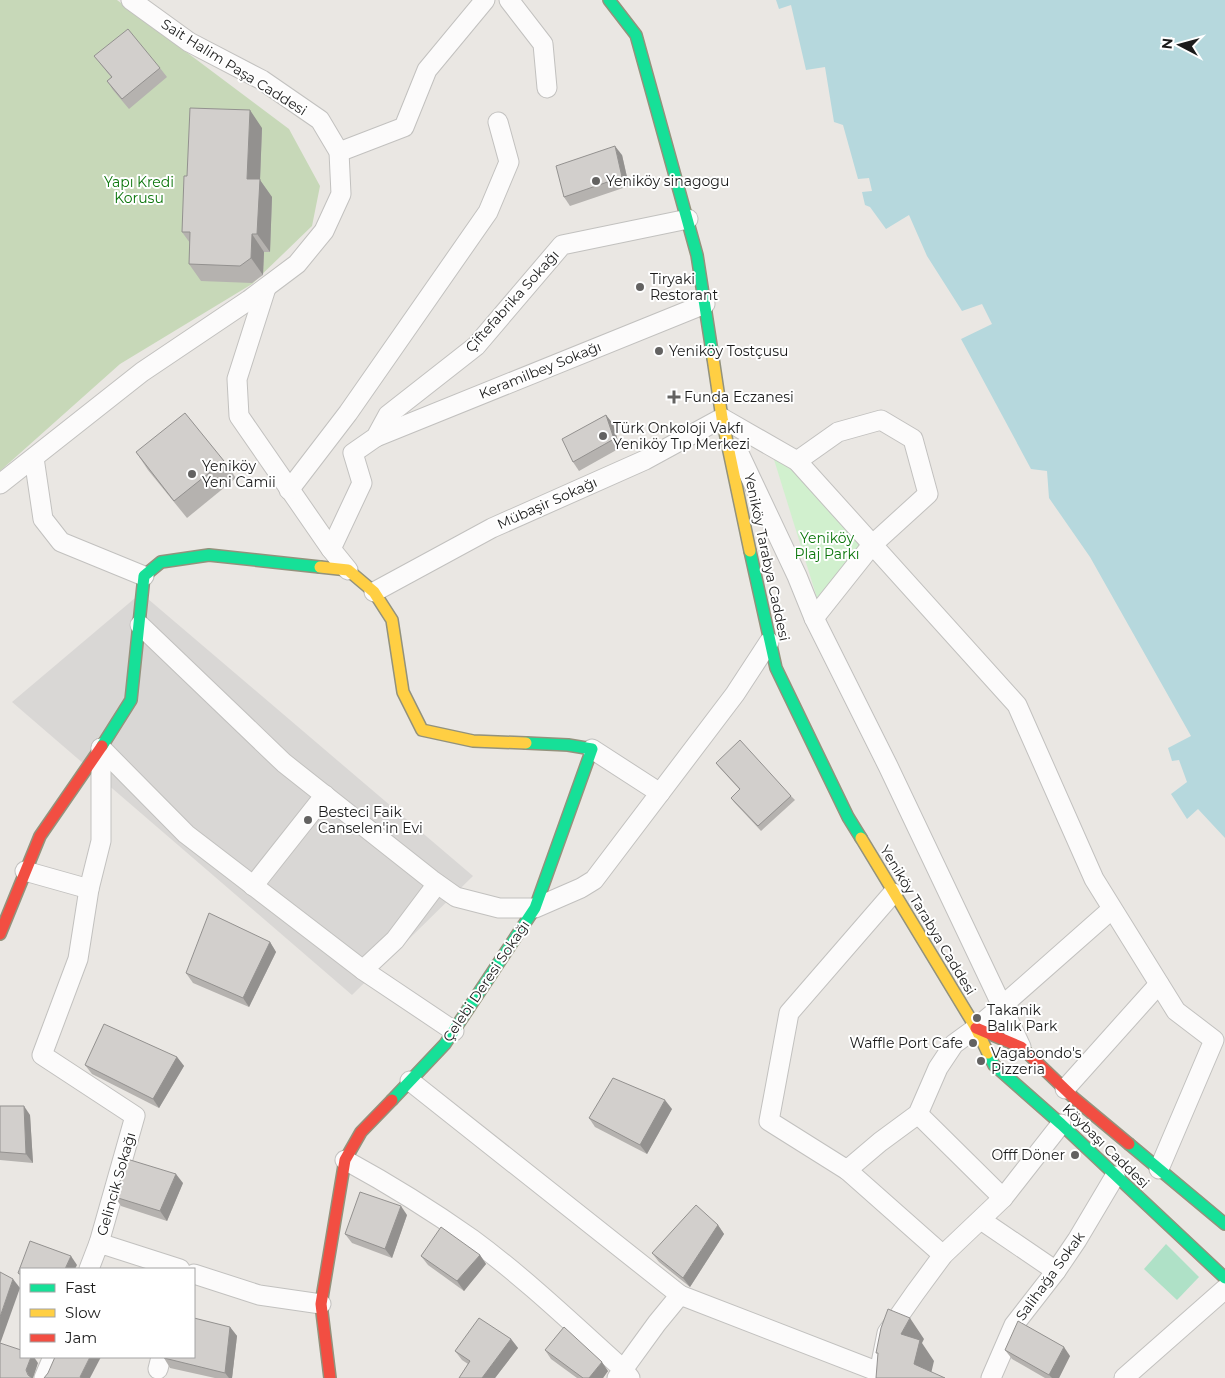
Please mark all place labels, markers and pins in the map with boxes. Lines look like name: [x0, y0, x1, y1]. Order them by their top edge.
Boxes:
place label: Yeniköy sinagogu: [606, 172, 729, 190]
marker: Yeniköy sinagogu: [590, 175, 602, 187]
place label: Tiryaki Restorant: [650, 270, 718, 304]
marker: Tiryaki Restorant: [634, 281, 646, 293]
place label: Yeniköy Tostçusu: [669, 342, 788, 360]
marker: Yeniköy Tostçusu: [653, 345, 665, 357]
place label: Funda Eczanesi: [684, 388, 794, 406]
marker: Funda Eczanesi: [668, 391, 680, 403]
place label: Türk Onkoloji Vakfı Yeniköy Tıp Merkezi: [613, 419, 750, 453]
marker: Türk Onkoloji Vakfı Yeniköy Tıp Merkezi: [597, 430, 609, 442]
place label: Yeniköy Yeni Camii: [202, 457, 276, 491]
marker: Yeniköy Yeni Camii: [186, 468, 198, 480]
place label: Besteci Faik Canselen'in Evi: [318, 803, 423, 837]
marker: Besteci Faik Canselen'in Evi: [302, 814, 314, 826]
place label: Takanik Balık Park: [987, 1001, 1058, 1035]
marker: Takanik Balık Park: [971, 1012, 983, 1024]
place label: Waffle Port Cafe: [850, 1034, 963, 1052]
marker: Waffle Port Cafe: [967, 1037, 979, 1049]
place label: Vagabondo's Pizzeria: [991, 1044, 1082, 1078]
marker: Vagabondo's Pizzeria: [975, 1055, 987, 1067]
place label: Offf Döner: [991, 1146, 1065, 1164]
marker: Offf Döner: [1069, 1149, 1081, 1161]

